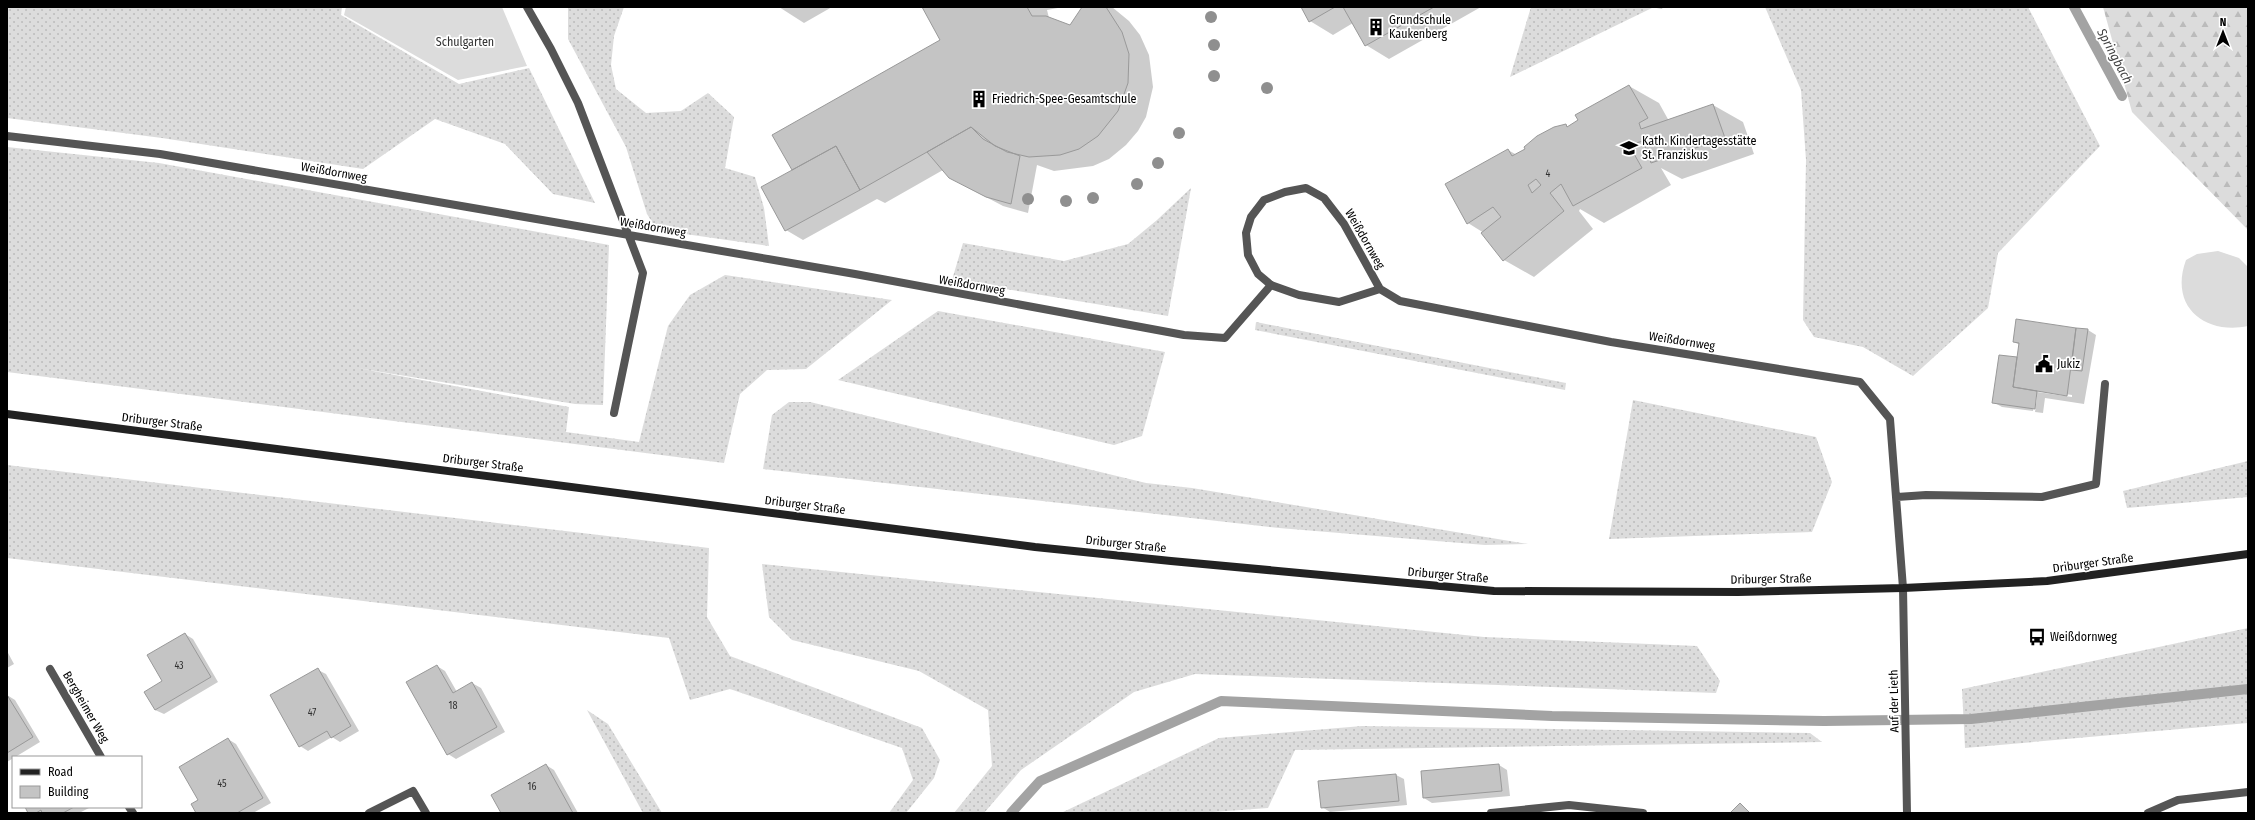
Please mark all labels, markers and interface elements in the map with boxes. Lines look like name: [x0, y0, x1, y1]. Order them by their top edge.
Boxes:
north arrow: [2203, 12, 2243, 52]
place label: Grundschule Kaukenberg: [1389, 13, 1451, 41]
text: N: [2220, 16, 2226, 29]
building icon: Grundschule Kaukenberg: [1366, 17, 1386, 37]
water label: Springbach: [2094, 25, 2136, 86]
park label: Schulgarten: [436, 35, 494, 49]
building icon: Friedrich-Spee-Gesamtschule: [969, 89, 989, 109]
place label: Friedrich-Spee-Gesamtschule: [992, 92, 1136, 106]
place label: Kath. Kindertagesstätte St. Franziskus: [1642, 134, 1756, 162]
school or university icon: Kath. Kindertagesstätte St. Franziskus: [1619, 138, 1639, 158]
street label: Weißdornweg: [300, 159, 369, 185]
house number: 4: [1546, 168, 1551, 180]
street label: Weißdornweg: [1342, 207, 1388, 272]
street label: Weißdornweg: [619, 214, 688, 240]
street label: Weißdornweg: [938, 272, 1007, 298]
street label: Weißdornweg: [1648, 329, 1716, 353]
public building icon: Jukiz: [2034, 354, 2054, 374]
place label: Jukiz: [2057, 357, 2080, 371]
street label: Driburger Straße: [121, 410, 203, 434]
street label: Driburger Straße: [442, 451, 524, 475]
street label: Driburger Straße: [764, 493, 846, 517]
street label: Driburger Straße: [1085, 533, 1167, 555]
street label: Driburger Straße: [2052, 550, 2134, 576]
street label: Driburger Straße: [1407, 564, 1489, 586]
street label: Driburger Straße: [1730, 571, 1812, 587]
bus stop icon: Weißdornweg: [2027, 627, 2047, 647]
place label: Weißdornweg: [2050, 630, 2117, 644]
house number: 43: [174, 660, 184, 672]
street label: Bergheimer Weg: [60, 669, 112, 745]
street label: Auf der Lieth: [1886, 669, 1902, 733]
house number: 18: [449, 700, 457, 712]
house number: 47: [308, 707, 316, 719]
legend: [12, 756, 142, 808]
text: Road: [48, 765, 73, 779]
house number: 45: [217, 778, 227, 790]
house number: 16: [528, 781, 536, 793]
text: Building: [48, 785, 89, 799]

